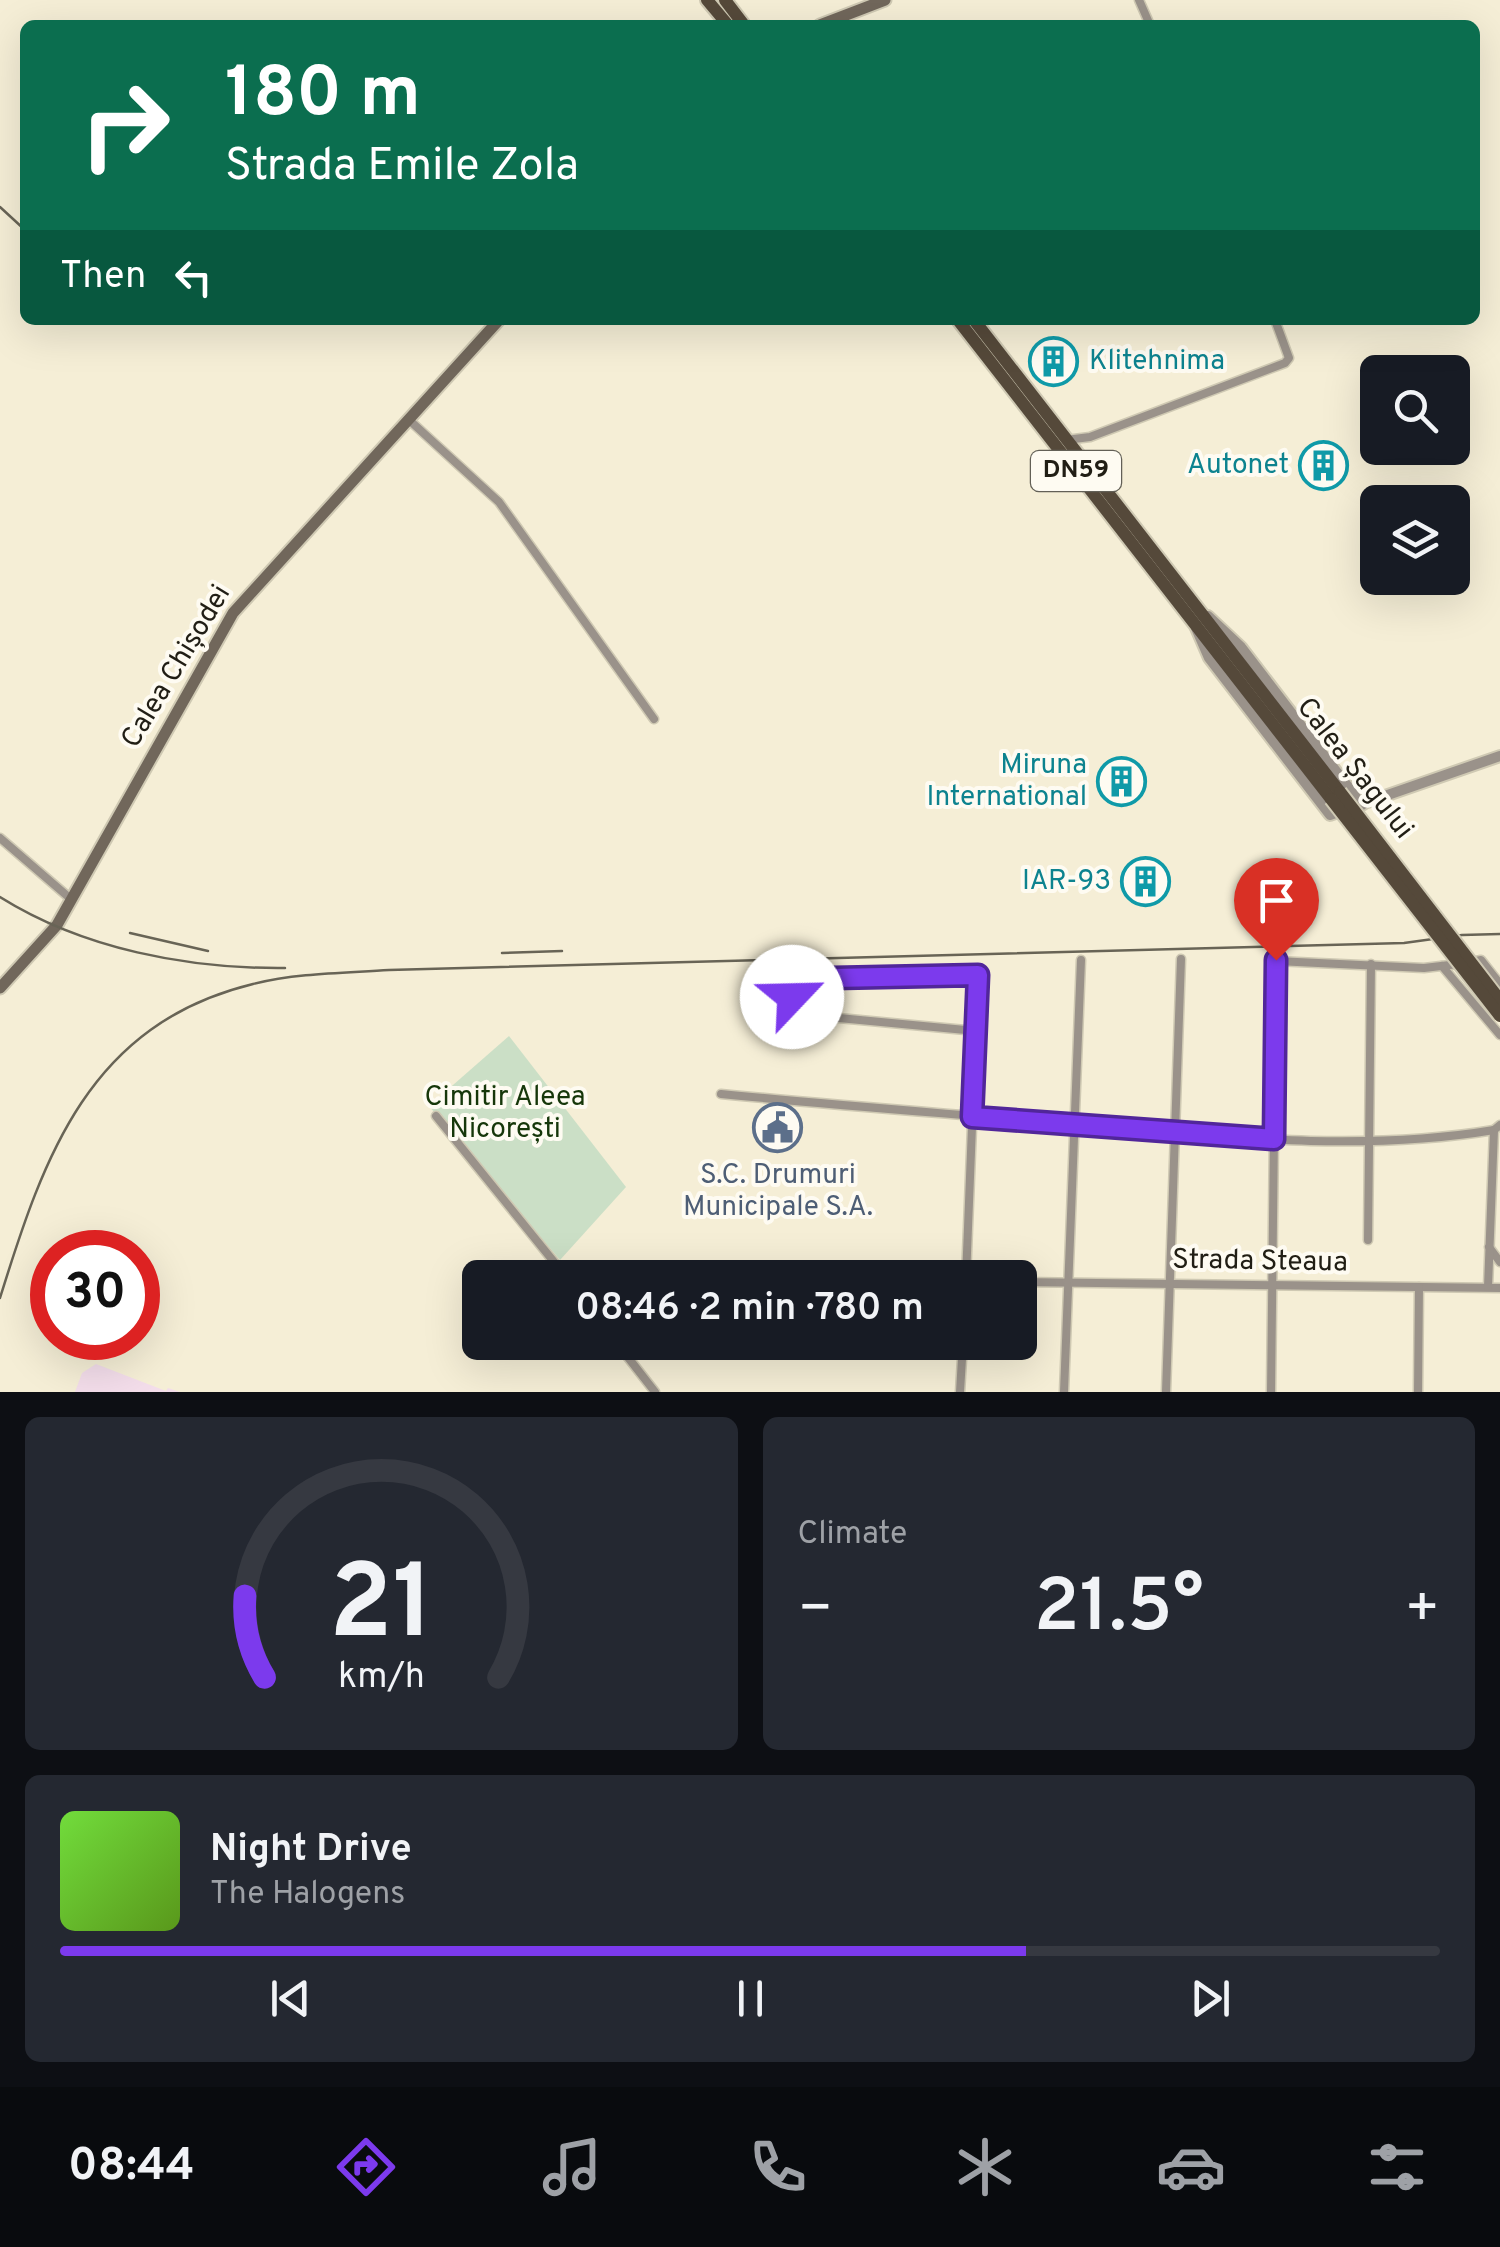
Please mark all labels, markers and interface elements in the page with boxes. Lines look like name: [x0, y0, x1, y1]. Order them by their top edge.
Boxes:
text: 180 m: [225, 52, 421, 141]
icon: right: [60, 60, 190, 190]
text: Strada Emile Zola: [225, 139, 579, 196]
icon: left: [166, 250, 221, 305]
text: Then: [60, 253, 146, 302]
building icon: Klitehnima: [1028, 336, 1080, 388]
place label: Klitehnima: [1089, 344, 1225, 380]
map controls: [1360, 355, 1470, 595]
button: search: [1360, 355, 1470, 465]
building icon: Autonet: [1298, 440, 1350, 492]
place label: Autonet: [1187, 448, 1289, 484]
road number: DN59: [1031, 451, 1121, 491]
button: layers: [1360, 485, 1470, 595]
street label: Calea Chișodei: [114, 579, 240, 755]
street label: Calea Șagului: [1287, 691, 1421, 847]
place label: Miruna International: [927, 748, 1087, 816]
building icon: Miruna International: [1096, 756, 1148, 808]
building icon: IAR-93: [1120, 856, 1172, 908]
pin: [1234, 858, 1319, 961]
place label: IAR-93: [1022, 864, 1111, 900]
icon: arrive: [1249, 873, 1304, 928]
position arrow: [740, 945, 844, 1049]
park label: Cimitir Aleea Nicorești: [424, 1080, 586, 1148]
public building icon: S.C. Drumuri Municipale S.A.: [752, 1102, 804, 1154]
place label: S.C. Drumuri Municipale S.A.: [683, 1158, 873, 1226]
speed limit sign: 30: [30, 1230, 160, 1360]
street label: Strada Steaua: [1172, 1242, 1348, 1282]
text: 08:46 · 2 min · 780 m: [575, 1285, 924, 1334]
text: Climate: [798, 1515, 907, 1555]
text: 21: [329, 1543, 434, 1675]
text: 21.5°: [1034, 1563, 1204, 1658]
text: −: [798, 1576, 833, 1646]
text: +: [1405, 1576, 1440, 1646]
text: km/h: [338, 1655, 425, 1701]
text: Night Drive: [210, 1826, 412, 1875]
text: The Halogens: [210, 1875, 405, 1915]
icon: previous: [263, 1971, 318, 2026]
icon: pause: [723, 1971, 778, 2026]
icon: next: [1183, 1971, 1238, 2026]
icon: directions: [331, 2132, 401, 2202]
icon: music: [537, 2132, 607, 2202]
icon: phone: [743, 2132, 813, 2202]
icon: climate: [950, 2132, 1020, 2202]
icon: car: [1156, 2132, 1226, 2202]
icon: filters: [1362, 2132, 1432, 2202]
text: 08:44: [68, 2139, 195, 2196]

